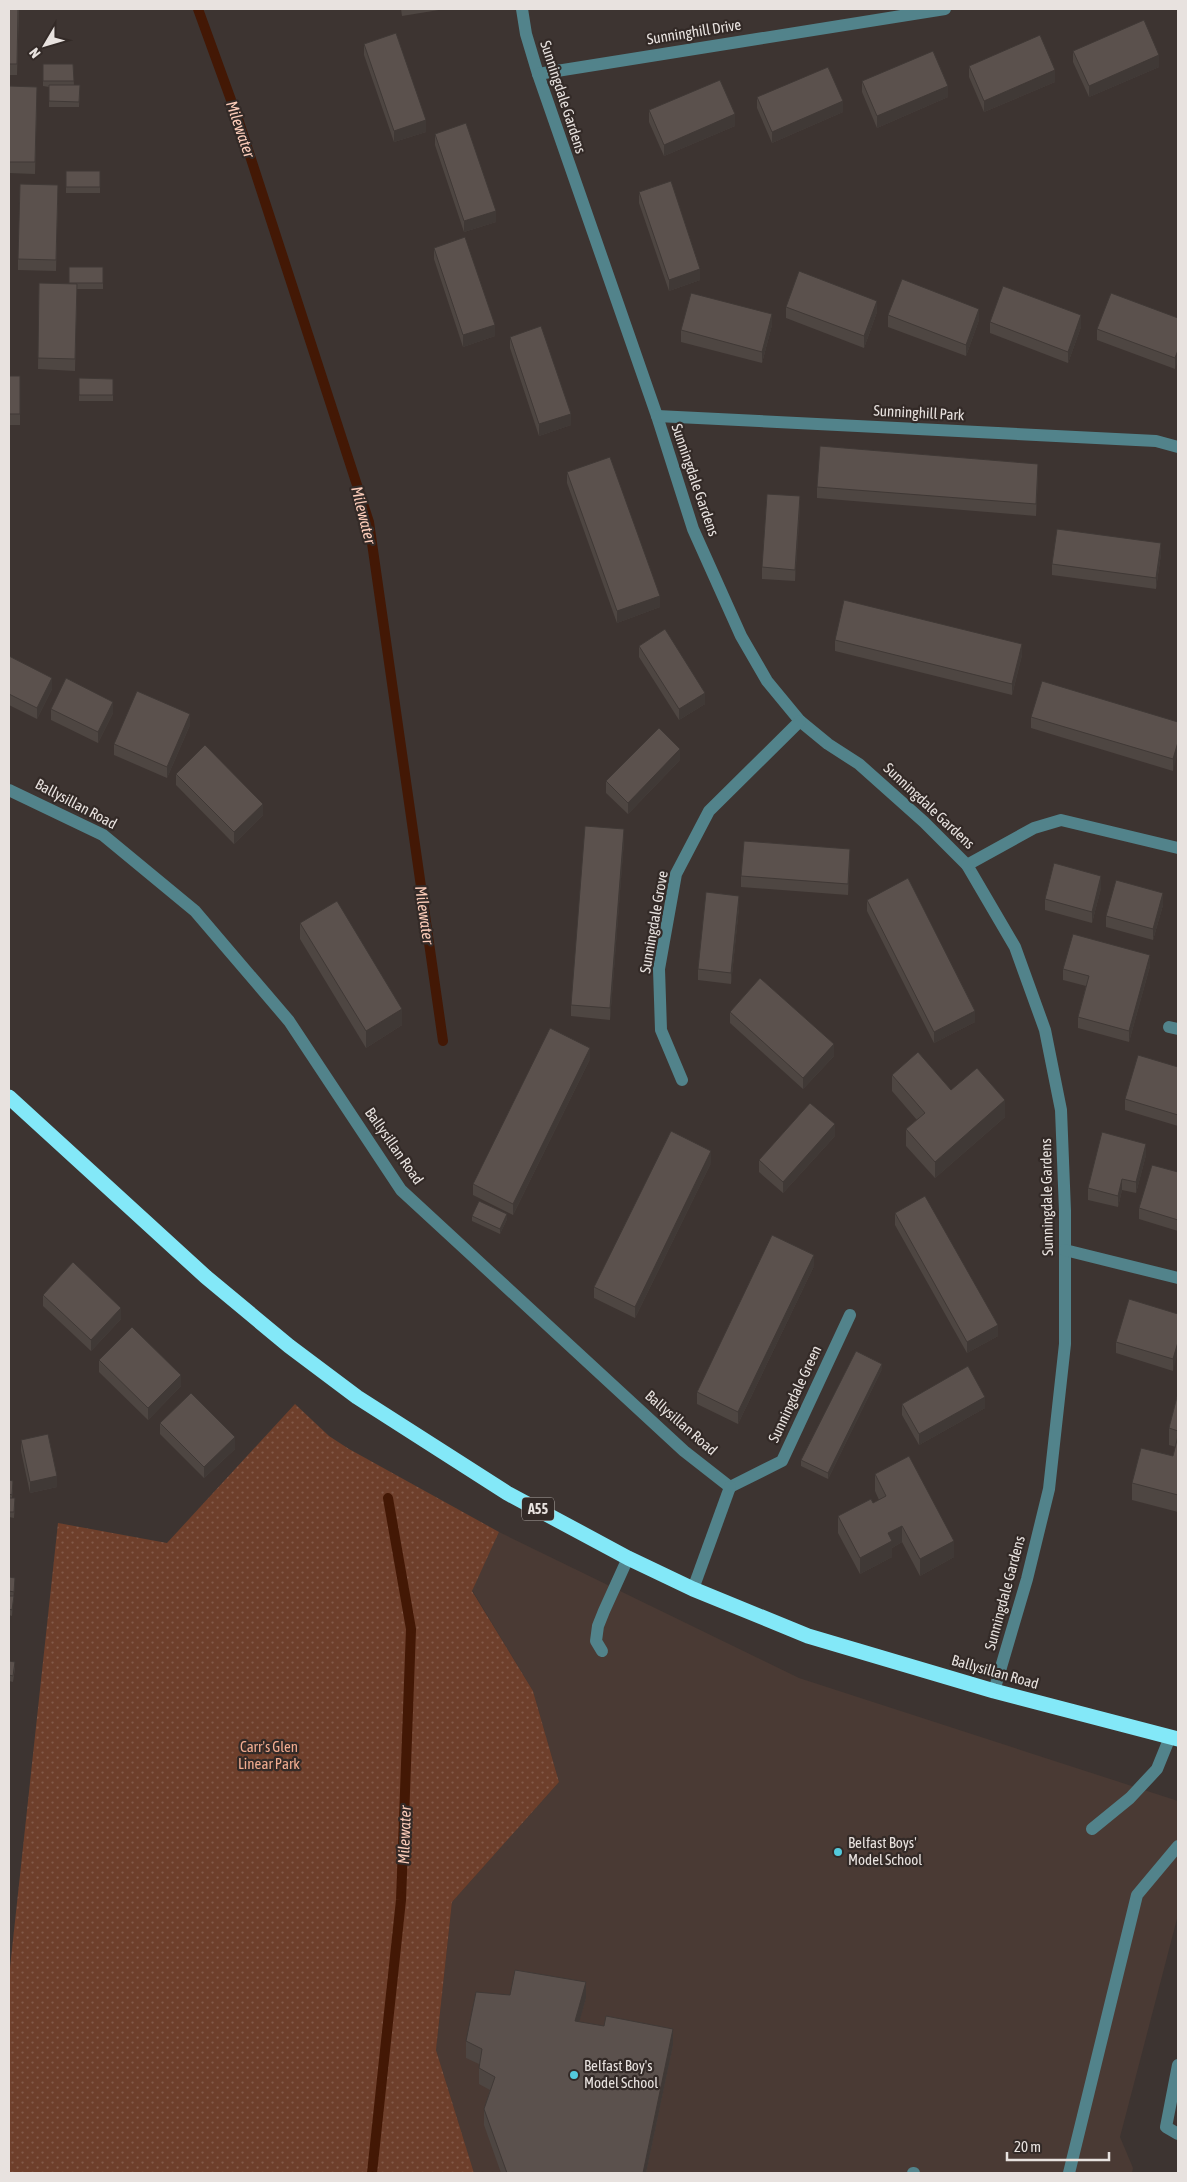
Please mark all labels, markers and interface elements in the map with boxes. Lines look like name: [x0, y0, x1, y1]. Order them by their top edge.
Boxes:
street label: Sunninghill Drive: [646, 16, 742, 47]
north arrow: [20, 20, 70, 70]
street label: Sunningdale Gardens: [537, 38, 590, 155]
text: N: [26, 45, 44, 61]
water label: Milewater: [223, 98, 259, 161]
street label: Sunninghill Park: [873, 402, 965, 423]
street label: Sunningdale Gardens: [668, 421, 723, 538]
water label: Milewater: [348, 484, 380, 547]
street label: Sunningdale Gardens: [881, 759, 978, 852]
street label: Ballysillan Road: [33, 775, 120, 832]
street label: Sunningdale Grove: [636, 869, 671, 975]
water label: Milewater: [412, 885, 438, 947]
street label: Ballysillan Road: [362, 1104, 427, 1187]
street label: Sunningdale Gardens: [1037, 1138, 1056, 1256]
street label: Sunningdale Green: [765, 1343, 824, 1445]
street label: Ballysillan Road: [642, 1387, 721, 1458]
road number: A55: [522, 1498, 554, 1520]
street label: Sunningdale Gardens: [981, 1534, 1028, 1652]
street label: Ballysillan Road: [950, 1651, 1041, 1692]
park label: Carr's Glen Linear Park: [238, 1738, 300, 1772]
water label: Milewater: [394, 1804, 414, 1865]
place label: Belfast Boys' Model School: [848, 1834, 922, 1868]
marker: Belfast Boys' Model School: [832, 1846, 844, 1858]
place label: Belfast Boy's Model School: [584, 2057, 658, 2091]
marker: Belfast Boy's Model School: [568, 2069, 580, 2081]
scale bar: [1007, 2130, 1110, 2162]
text: 20 m: [1014, 2138, 1041, 2155]

